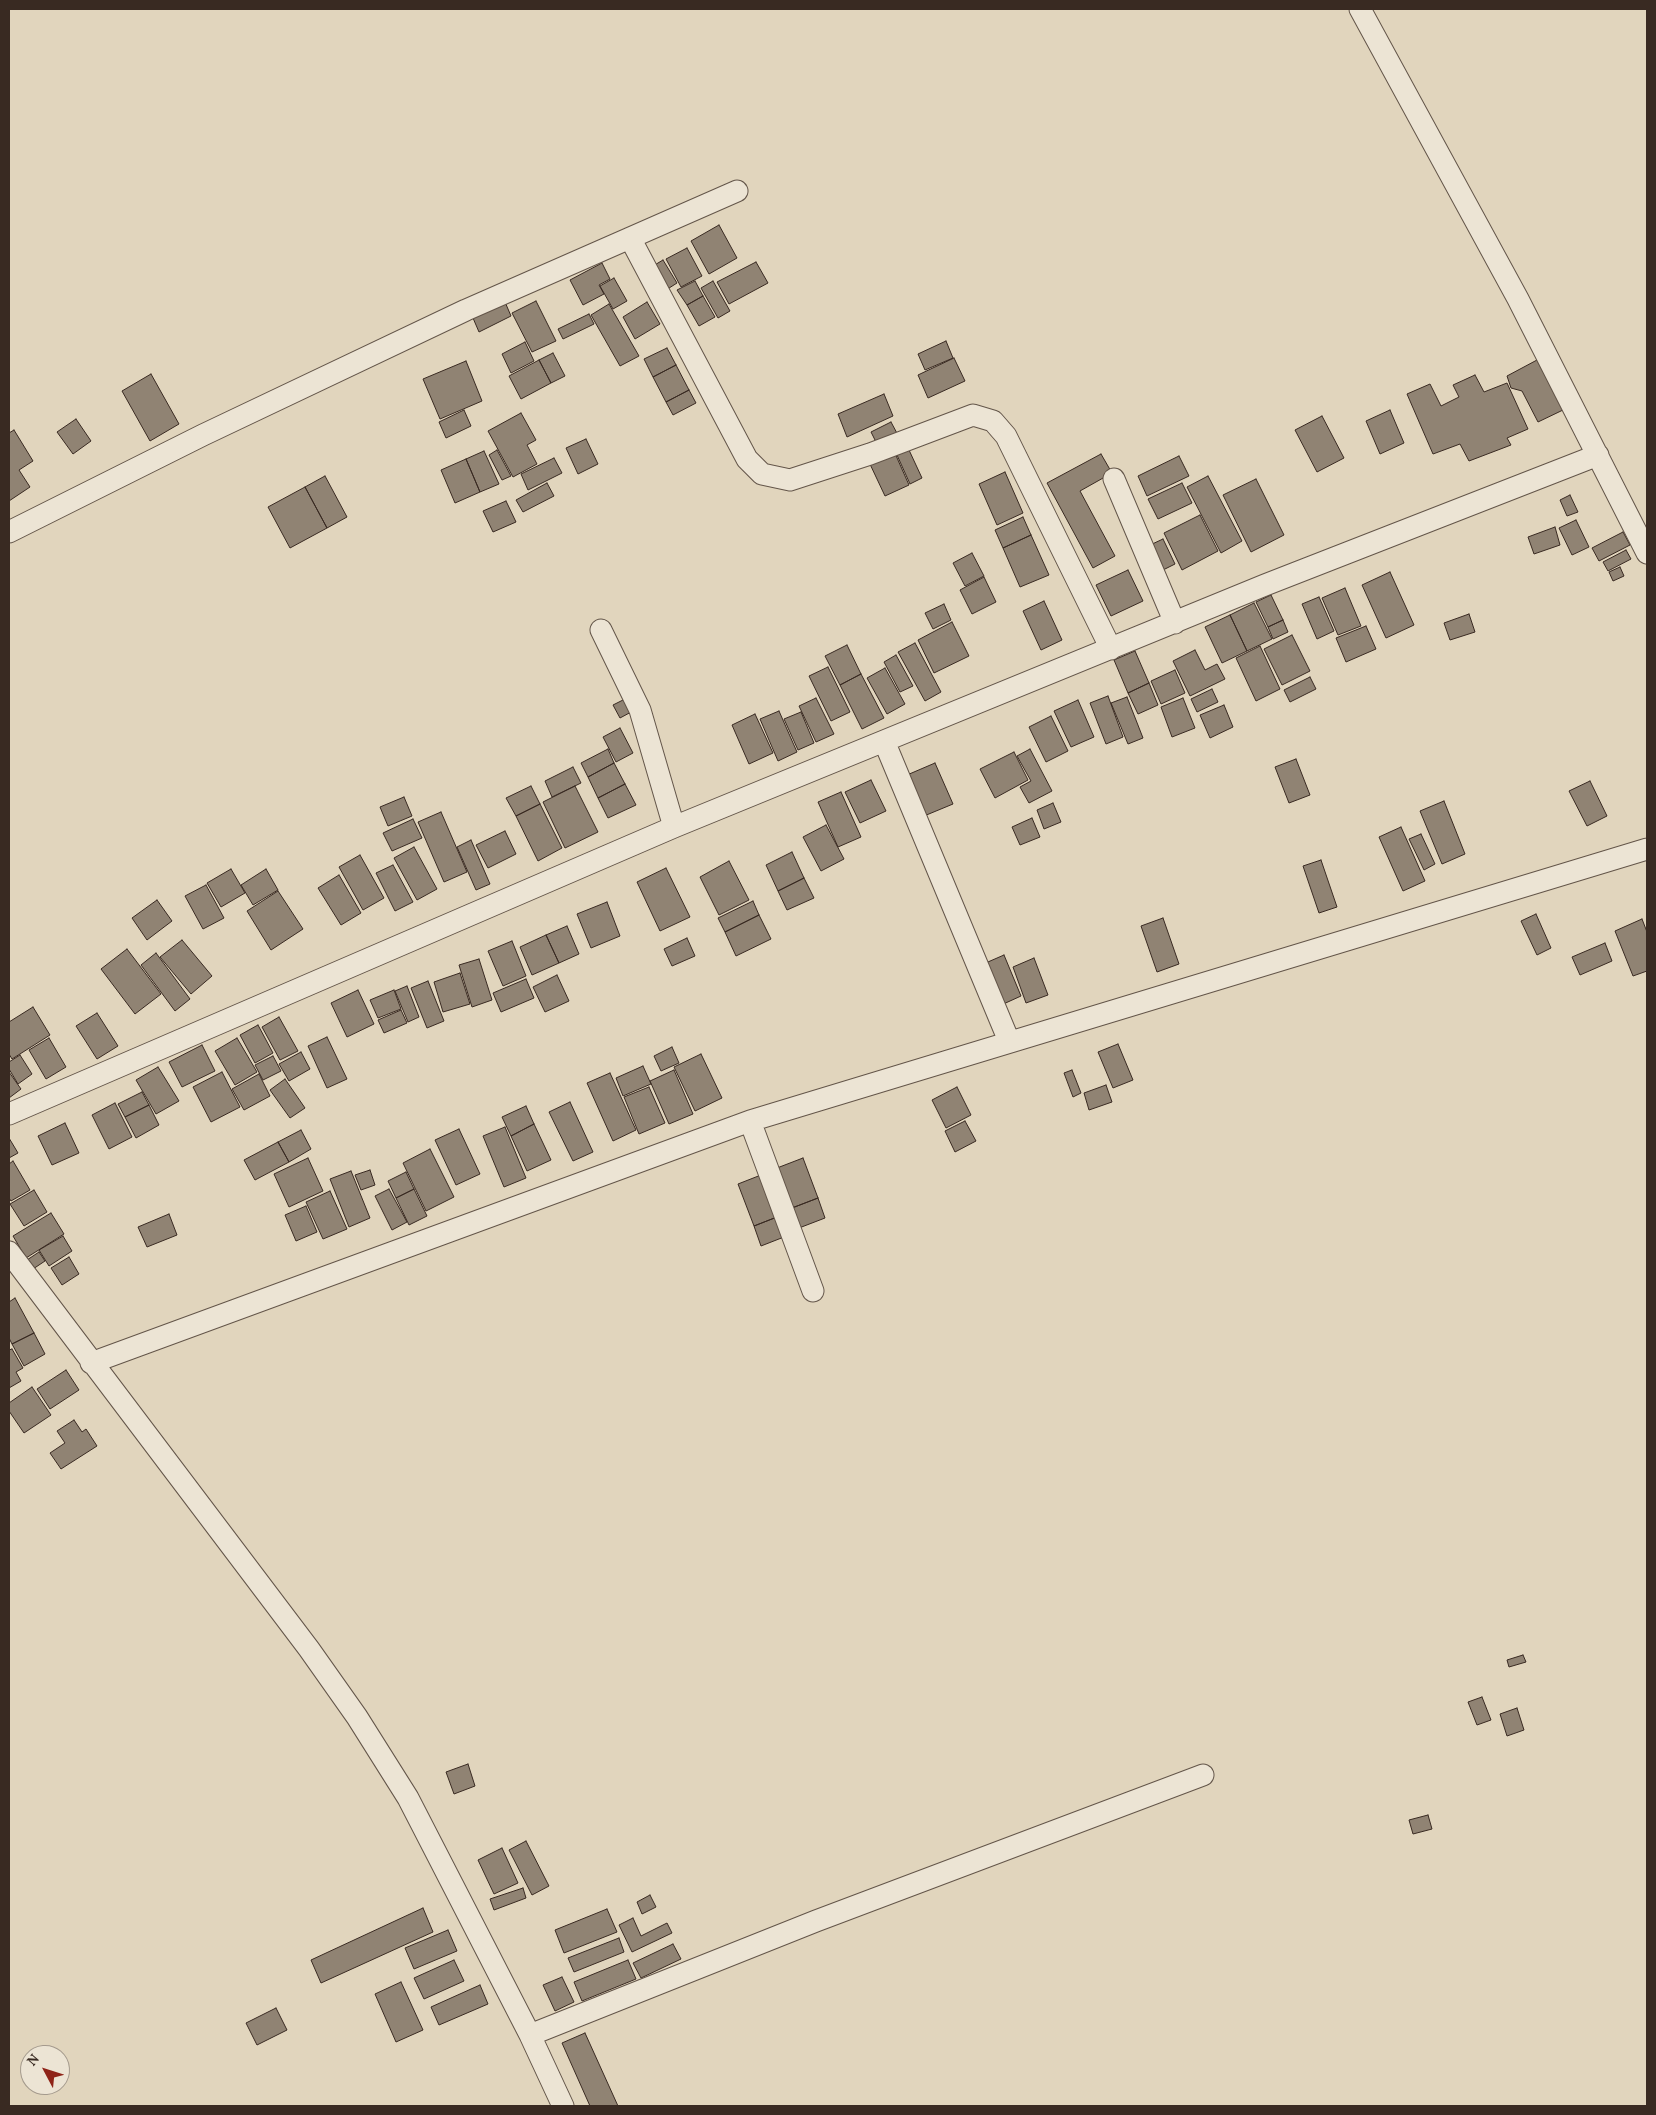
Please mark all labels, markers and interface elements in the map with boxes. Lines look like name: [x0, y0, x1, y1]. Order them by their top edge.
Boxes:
north arrow: [20, 2045, 70, 2095]
text: N: [23, 2051, 44, 2071]

